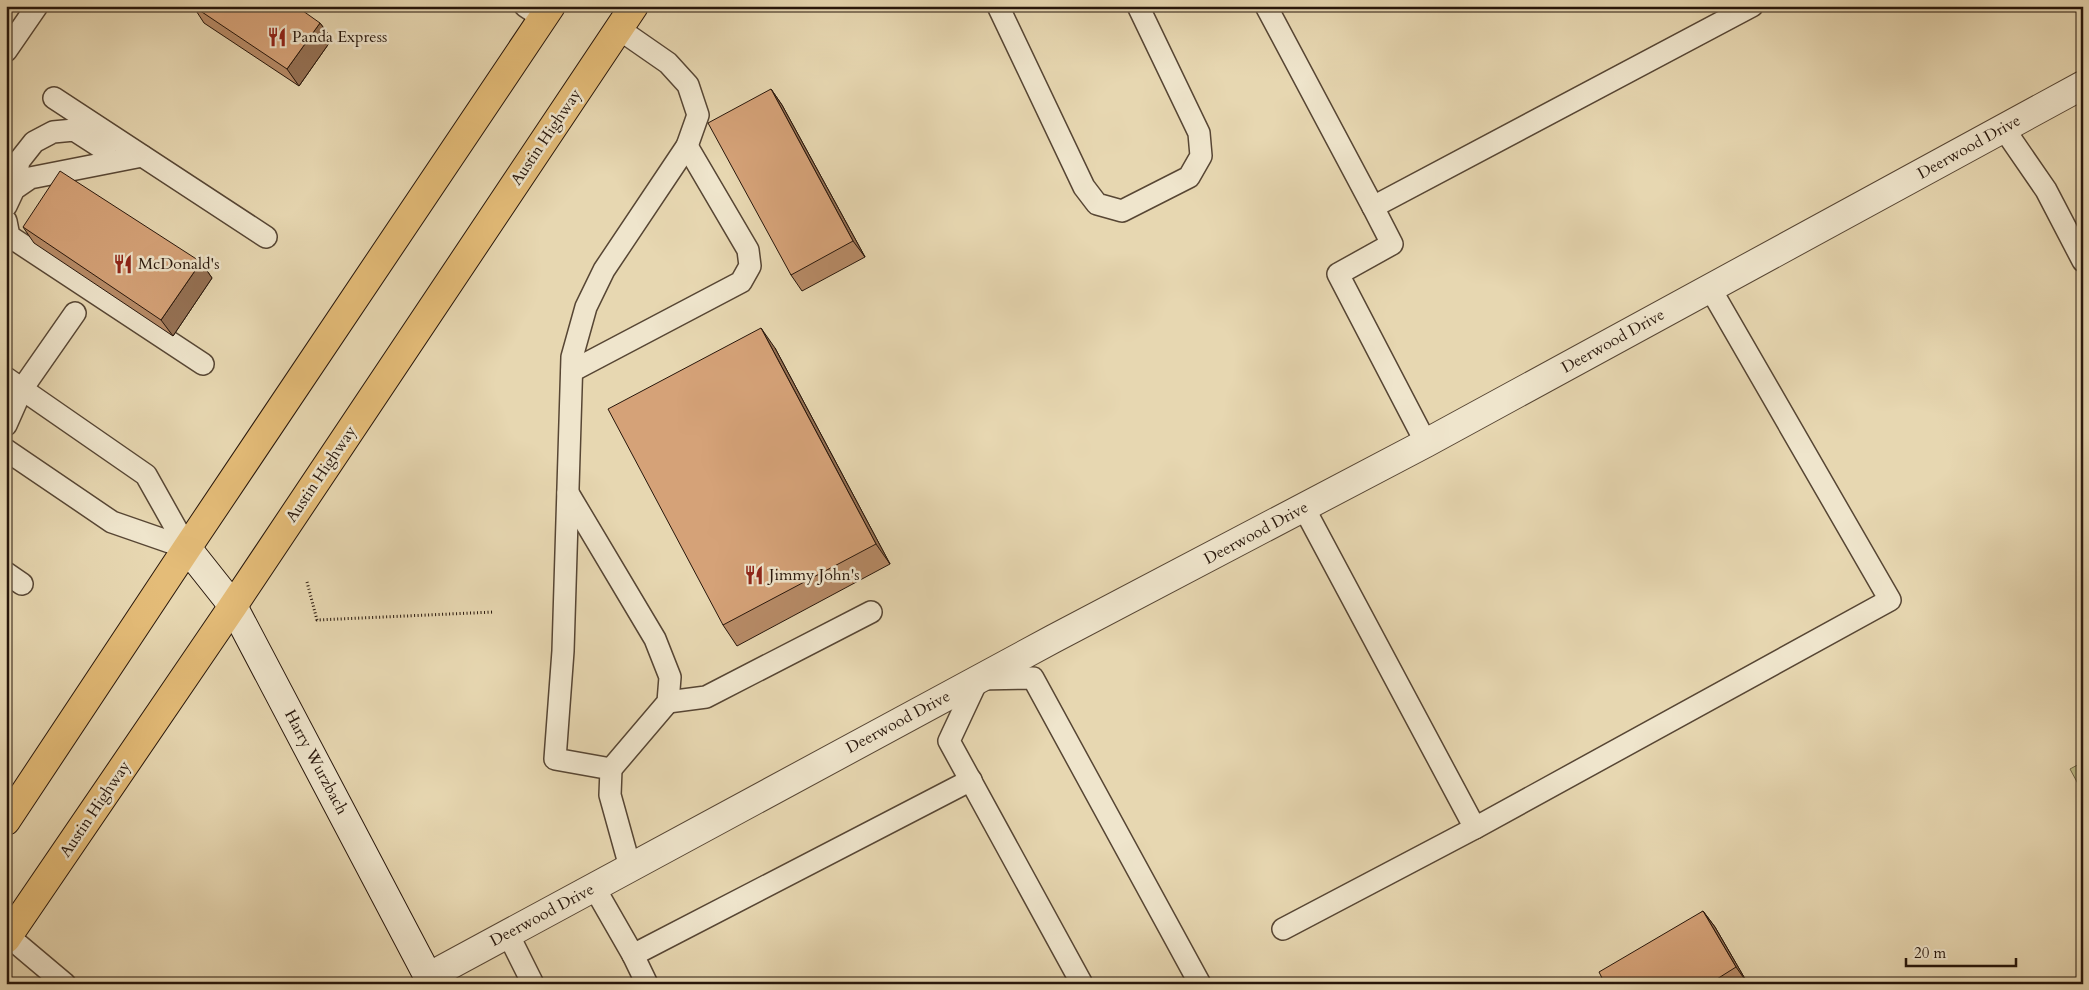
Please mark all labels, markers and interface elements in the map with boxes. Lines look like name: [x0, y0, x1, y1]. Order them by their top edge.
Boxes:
restaurant icon: Panda Express: [266, 26, 288, 48]
place label: Panda Express: [292, 26, 387, 48]
street label: Austin Highway: [505, 84, 587, 190]
street label: Deerwood Drive: [1913, 110, 2025, 184]
restaurant icon: McDonald's: [112, 253, 134, 275]
place label: McDonald's: [138, 253, 220, 275]
street label: Deerwood Drive: [1557, 304, 1669, 378]
street label: Austin Highway: [280, 421, 362, 527]
street label: Deerwood Drive: [1200, 496, 1312, 570]
restaurant icon: Jimmy John's: [743, 564, 765, 586]
place label: Jimmy John's: [767, 564, 860, 586]
street label: Deerwood Drive: [842, 685, 954, 759]
street label: Harry Wurzbach: [279, 706, 353, 818]
street label: Austin Highway: [54, 756, 136, 862]
street label: Deerwood Drive: [486, 878, 598, 952]
scale bar: [1906, 935, 2016, 967]
text: 20 m: [1914, 943, 1946, 963]

